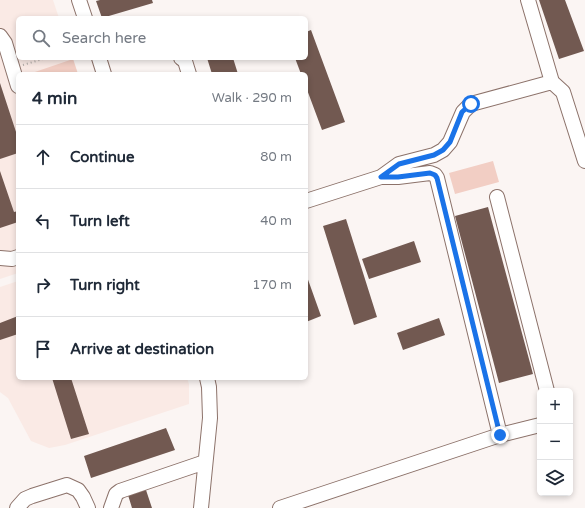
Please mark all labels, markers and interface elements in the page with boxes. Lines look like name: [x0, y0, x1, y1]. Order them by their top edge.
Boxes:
search box: [16, 16, 308, 60]
icon: search: [30, 27, 52, 49]
text: Search here: [62, 29, 146, 47]
text: 4 min: [32, 88, 77, 109]
text: Walk · 290 m: [212, 90, 292, 106]
route start: [462, 95, 480, 113]
icon: ahead: [32, 146, 54, 168]
text: Continue: [70, 148, 134, 166]
text: 80 m: [260, 149, 292, 165]
icon: left: [32, 210, 54, 232]
text: Turn left: [70, 212, 130, 230]
text: 40 m: [260, 213, 292, 229]
icon: right: [32, 274, 54, 296]
text: Turn right: [70, 276, 140, 294]
text: 170 m: [252, 277, 292, 293]
icon: arrive: [32, 338, 54, 360]
text: Arrive at destination: [70, 340, 214, 358]
map controls: [537, 388, 573, 496]
button: +: [537, 388, 573, 424]
button: −: [537, 424, 573, 460]
route end: [491, 426, 509, 444]
button: layers: [537, 460, 573, 496]

